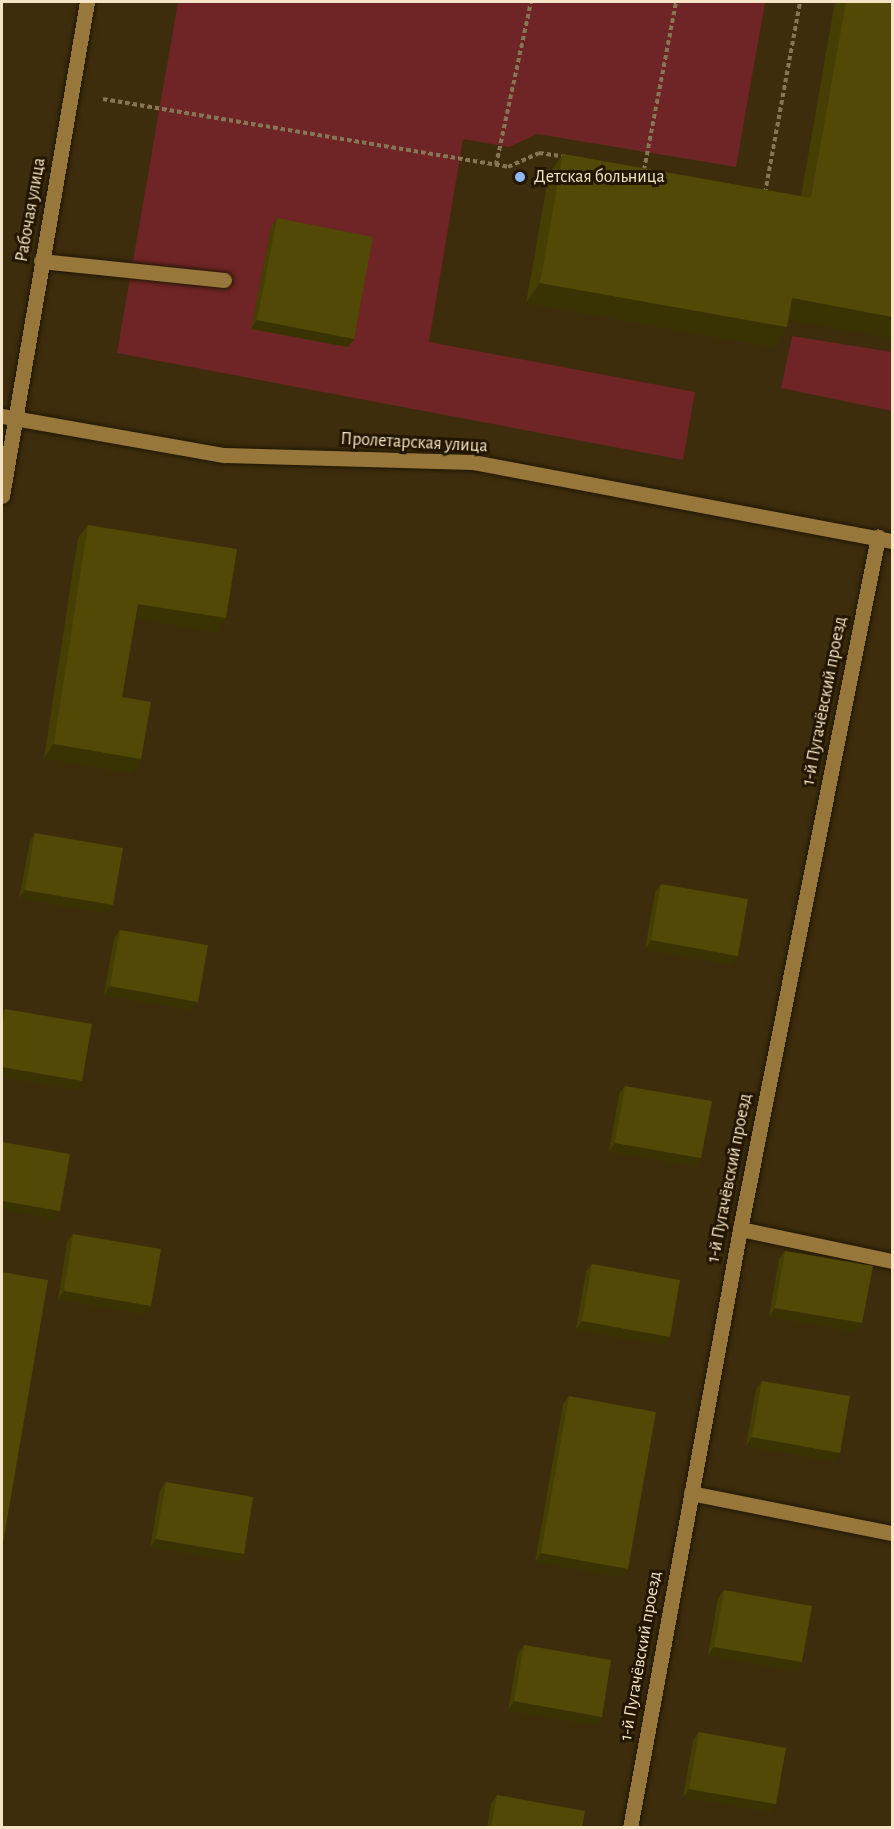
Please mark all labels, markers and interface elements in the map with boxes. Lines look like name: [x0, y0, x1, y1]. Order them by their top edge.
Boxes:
street label: Рабочая улица: [11, 156, 51, 264]
place label: Детская больница: [534, 166, 665, 188]
marker: Детская больница: [511, 168, 529, 186]
street label: Пролетарская улица: [340, 428, 488, 458]
street label: 1-й Пугачёвский проезд: [798, 615, 852, 787]
street label: 1-й Пугачёвский проезд: [703, 1092, 757, 1264]
street label: 1-й Пугачёвский проезд: [615, 1570, 667, 1742]

